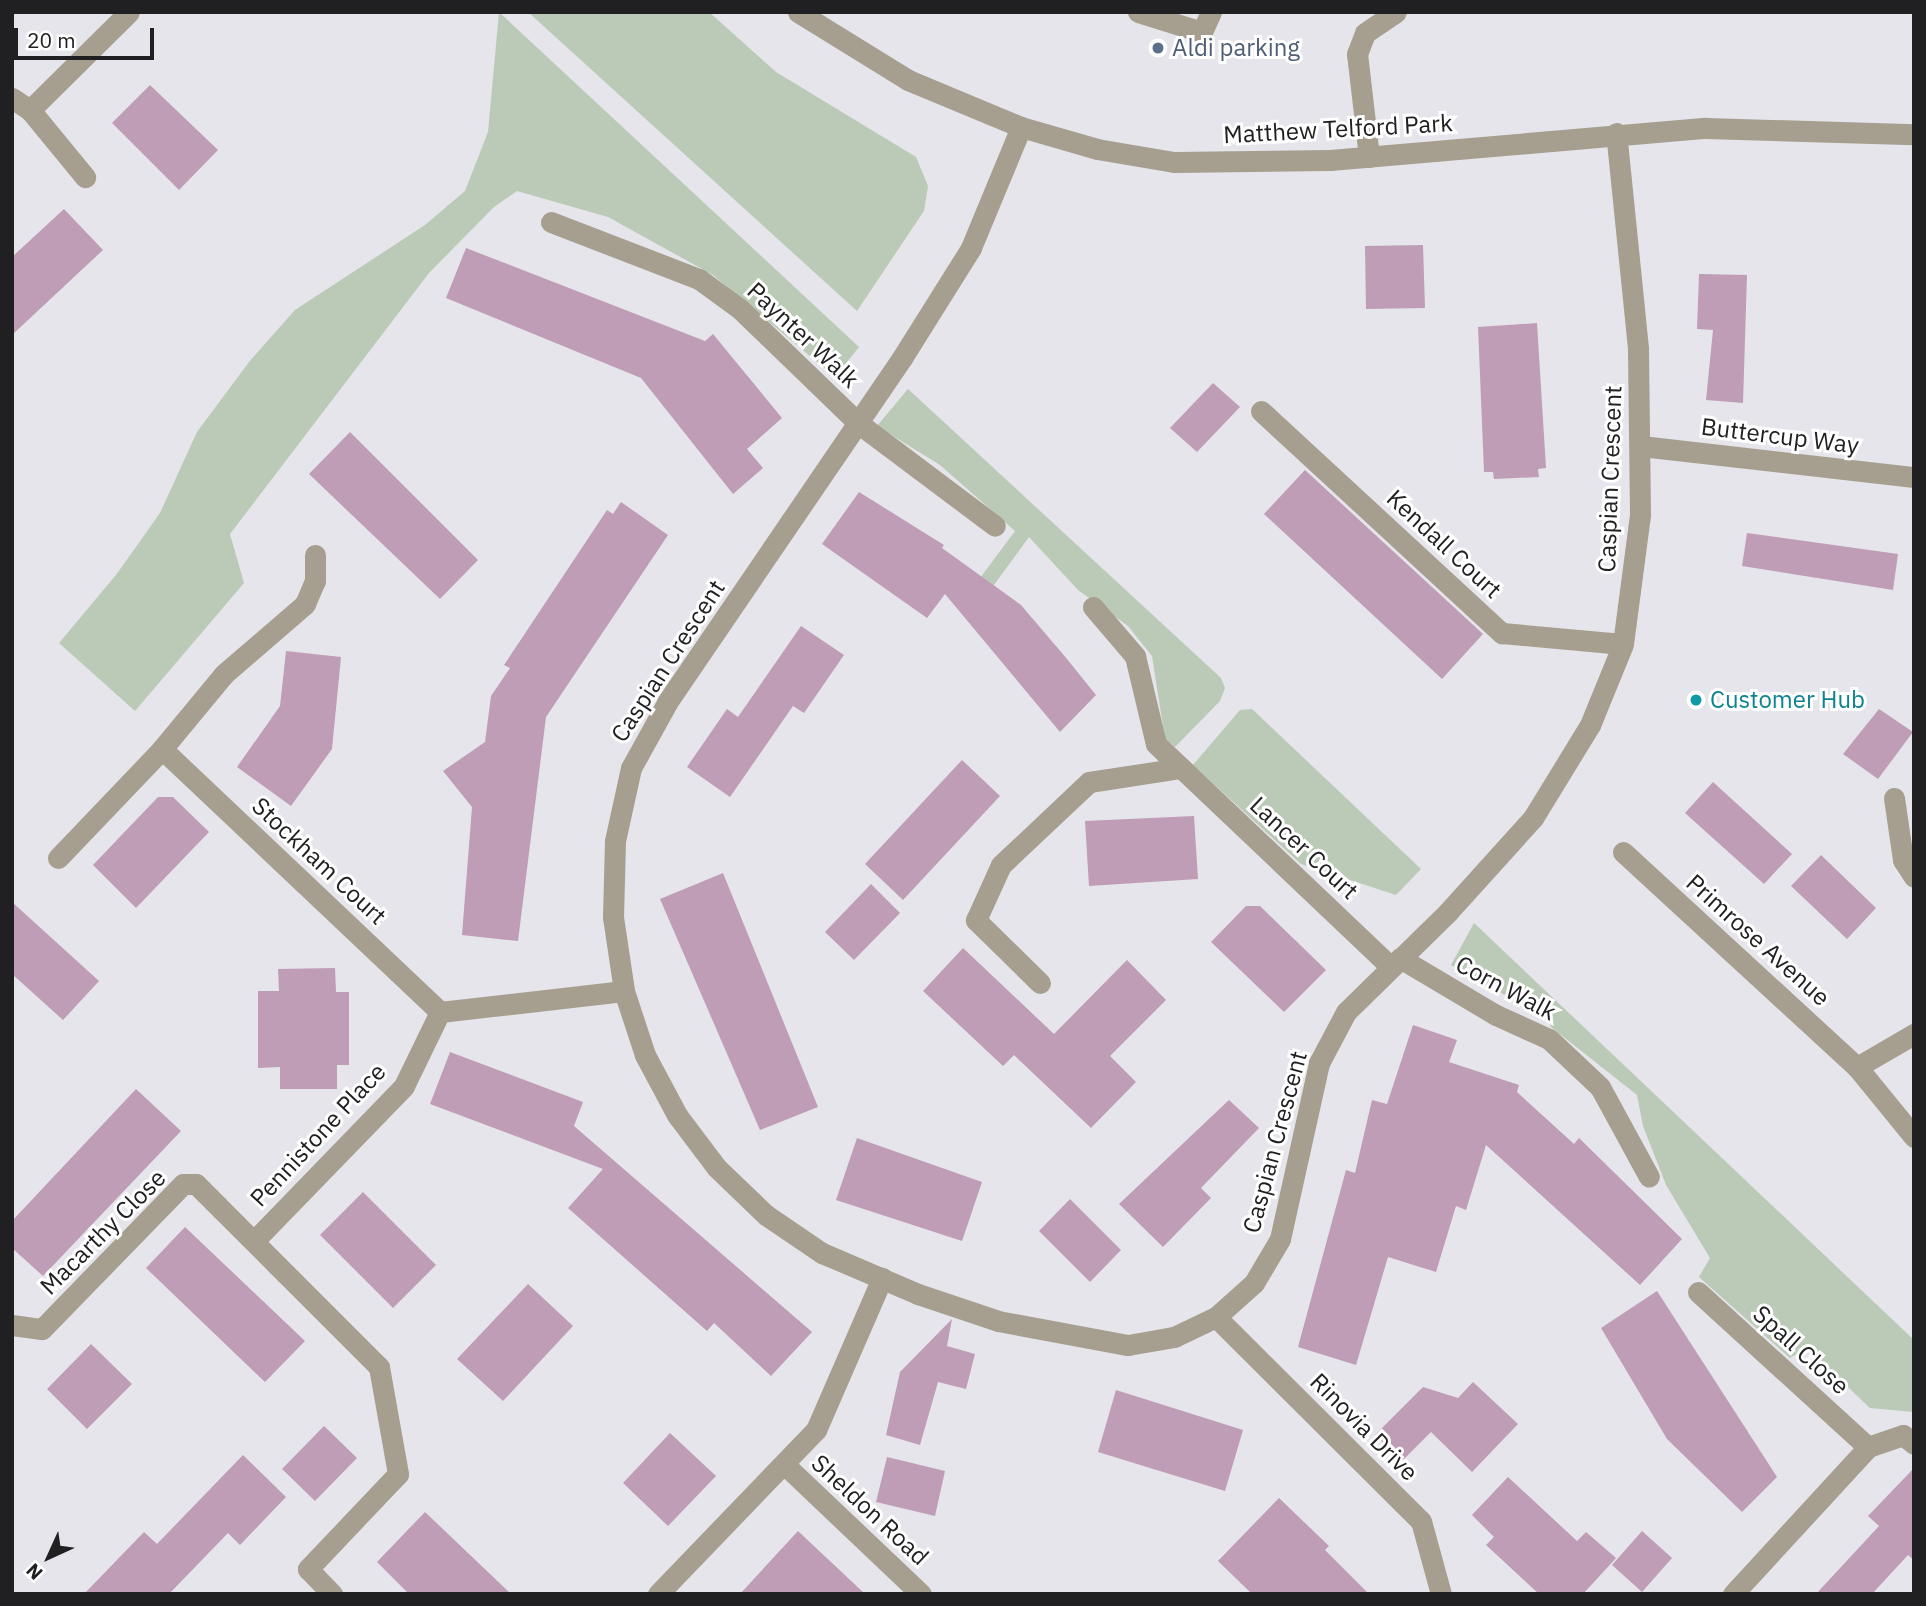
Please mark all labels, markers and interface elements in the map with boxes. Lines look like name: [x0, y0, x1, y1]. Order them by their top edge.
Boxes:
scale bar: [18, 14, 158, 58]
text: 20 m: [27, 26, 76, 54]
place label: Aldi parking: [1172, 34, 1300, 62]
marker: Aldi parking: [1150, 40, 1166, 56]
street label: Matthew Telford Park: [1223, 109, 1453, 149]
street label: Paynter Walk: [741, 276, 865, 394]
street label: Caspian Crescent: [1592, 385, 1628, 573]
street label: Buttercup Way: [1699, 412, 1861, 460]
street label: Kendall Court: [1381, 484, 1507, 604]
street label: Caspian Crescent: [605, 575, 731, 747]
place label: Customer Hub: [1710, 686, 1865, 714]
marker: Customer Hub: [1688, 692, 1704, 708]
street label: Lancer Court: [1244, 791, 1364, 905]
street label: Stockham Court: [246, 792, 392, 930]
street label: Primrose Avenue: [1680, 868, 1836, 1012]
street label: Corn Walk: [1451, 950, 1561, 1026]
street label: Caspian Crescent: [1237, 1048, 1313, 1236]
street label: Pennistone Place: [244, 1057, 392, 1213]
street label: Macarthy Close: [34, 1163, 172, 1301]
street label: Spall Close: [1747, 1299, 1855, 1401]
street label: Rinovia Drive: [1304, 1367, 1424, 1487]
street label: Sheldon Road: [806, 1449, 934, 1571]
north arrow: [14, 1522, 84, 1592]
text: N: [21, 1559, 48, 1585]

